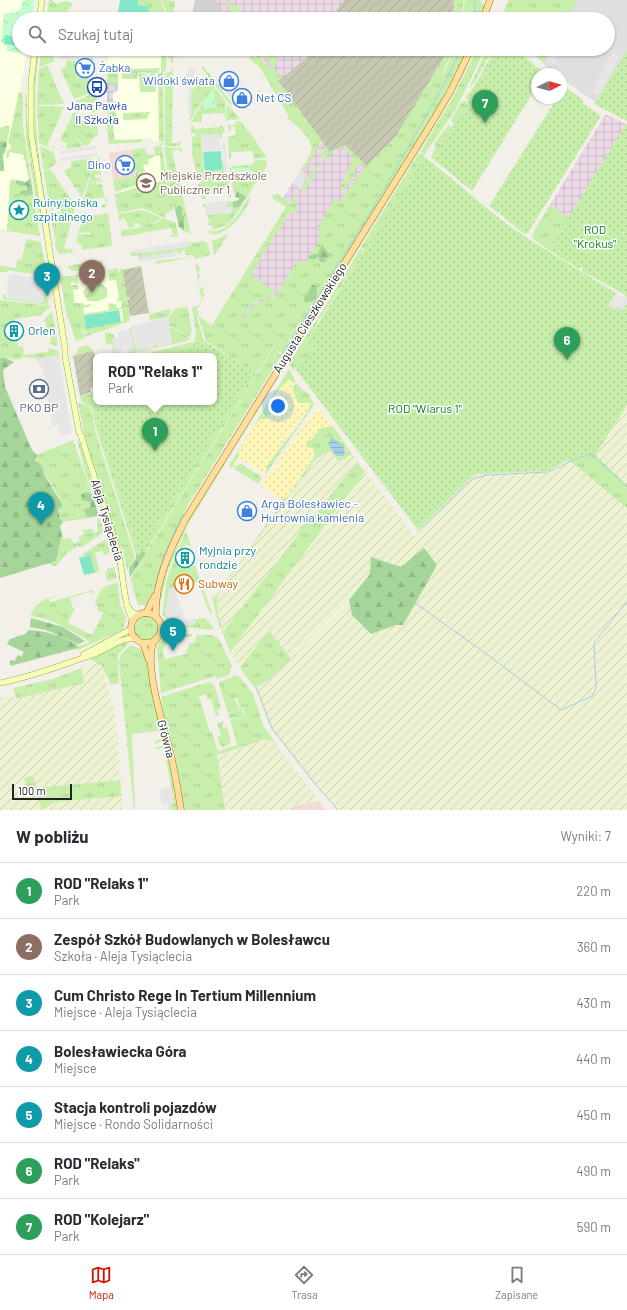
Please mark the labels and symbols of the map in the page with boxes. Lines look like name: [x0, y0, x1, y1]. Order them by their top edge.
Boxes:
supermarket icon: Żabka: [74, 57, 96, 79]
place label: Żabka: [99, 60, 130, 74]
north arrow: [531, 68, 567, 104]
shop icon: Widoki świata: [218, 70, 240, 92]
place label: Widoki świata: [143, 73, 215, 87]
bus stop icon: Jana Pawła II Szkoła: [86, 76, 108, 98]
shop icon: Net CS: [231, 87, 253, 109]
place label: Net CS: [256, 90, 291, 104]
pin: 7: [472, 90, 498, 123]
place label: Jana Pawła II Szkoła: [67, 98, 127, 126]
supermarket icon: Dino: [114, 154, 136, 176]
place label: Dino: [88, 157, 111, 171]
place label: Miejskie Przedszkole Publiczne nr 1: [160, 168, 267, 196]
school or university icon: Miejskie Przedszkole Publiczne nr 1: [135, 172, 157, 194]
place label: Ruiny boiska szpitalnego: [33, 195, 98, 223]
place icon: Ruiny boiska szpitalnego: [8, 199, 30, 221]
park label: ROD "Krokus": [574, 222, 616, 250]
pin: 2: [79, 260, 105, 293]
street label: Augusta Cieszkowskiego: [269, 260, 349, 375]
pin: 3: [34, 263, 60, 296]
building icon: Orlen: [3, 320, 25, 342]
place label: Orlen: [28, 323, 55, 337]
pin: 6: [554, 327, 580, 360]
bank icon: PKO BP: [28, 378, 50, 400]
your location: [268, 396, 288, 416]
place label: PKO BP: [20, 400, 58, 414]
park label: ROD "Wiarus 1": [388, 401, 462, 415]
pin: 1: [142, 418, 168, 451]
street label: Aleja Tysiąclecia: [89, 477, 127, 562]
pin: 4: [28, 492, 54, 525]
place label: Arga Bolesławiec - Hurtownia kamienia: [261, 496, 364, 524]
shop icon: Arga Bolesławiec - Hurtownia kamienia: [236, 500, 258, 522]
place label: Myjnia przy rondzie: [199, 543, 256, 571]
building icon: Myjnia przy rondzie: [174, 547, 196, 569]
restaurant icon: Subway: [173, 573, 195, 595]
place label: Subway: [198, 576, 238, 590]
pin: 5: [160, 618, 186, 651]
street label: Główna: [155, 718, 179, 759]
scale bar: [12, 782, 72, 801]

